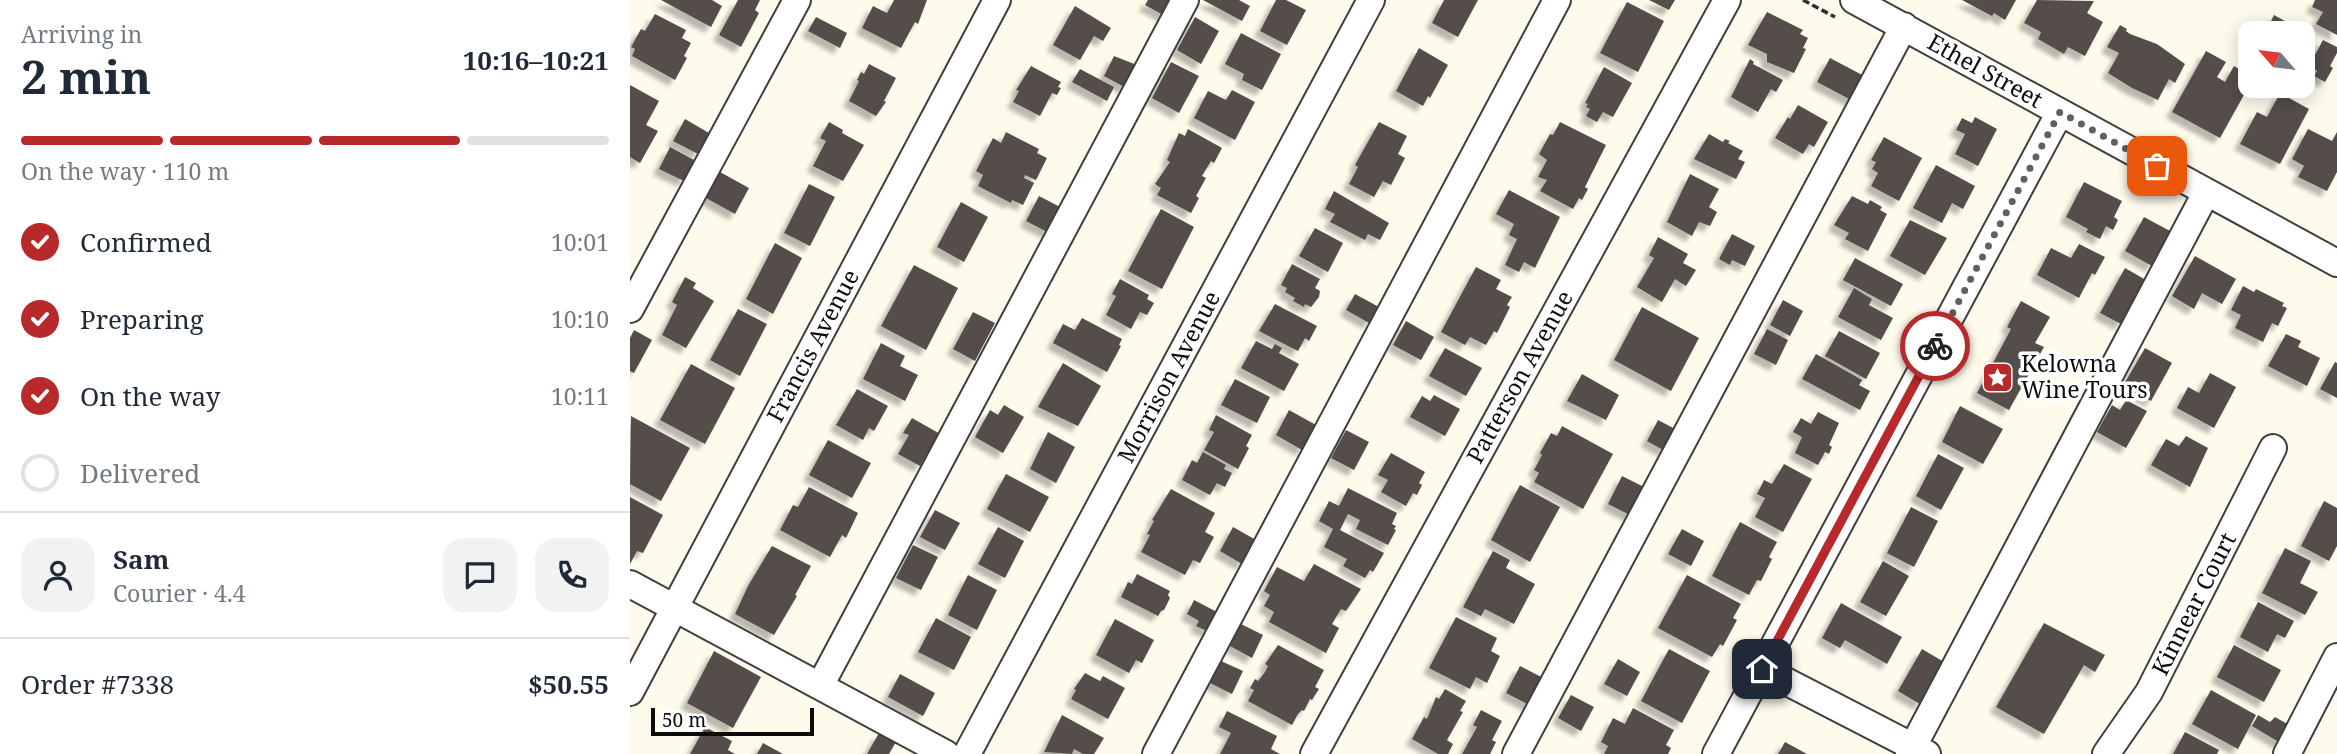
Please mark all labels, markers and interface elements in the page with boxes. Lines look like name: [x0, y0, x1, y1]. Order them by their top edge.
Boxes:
text: Arriving in: [21, 18, 142, 50]
north arrow: [2238, 21, 2315, 98]
map controls: [2238, 21, 2315, 98]
street label: Ethel Street: [1922, 25, 2049, 115]
text: 10:16–10:21: [463, 42, 609, 78]
text: 2 min: [21, 45, 151, 107]
pin: [2127, 136, 2187, 196]
icon: bag: [2138, 147, 2176, 185]
text: On the way · 110 m: [21, 155, 229, 187]
icon: check: [21, 223, 59, 261]
text: Confirmed: [80, 224, 212, 260]
text: 10:01: [551, 226, 609, 258]
street label: Francis Avenue: [758, 263, 866, 428]
street label: Patterson Avenue: [1458, 284, 1580, 469]
street label: Morrison Avenue: [1109, 285, 1227, 468]
icon: check: [21, 300, 59, 338]
text: Preparing: [80, 301, 204, 337]
text: 10:10: [551, 303, 609, 335]
courier: [1900, 311, 1970, 381]
icon: bike: [1916, 327, 1954, 365]
place label: Kelowna Wine Tours: [2021, 347, 2148, 405]
place icon: Kelowna Wine Tours: [1981, 360, 2015, 394]
icon: check: [21, 377, 59, 415]
text: On the way: [80, 378, 220, 414]
text: 10:11: [551, 380, 609, 412]
text: Delivered: [80, 455, 200, 491]
street label: Kinnear Court: [2143, 527, 2243, 680]
button: person: [21, 538, 95, 612]
button: chat: [443, 538, 517, 612]
button: phone: [535, 538, 609, 612]
text: Sam: [113, 541, 169, 577]
text: Courier · 4.4: [113, 577, 246, 609]
pin: [1732, 639, 1792, 699]
icon: home: [1743, 650, 1781, 688]
text: Order #7338: [21, 666, 174, 702]
text: $50.55: [528, 666, 609, 702]
scale bar: [651, 705, 814, 737]
text: 50 m: [662, 707, 706, 733]

